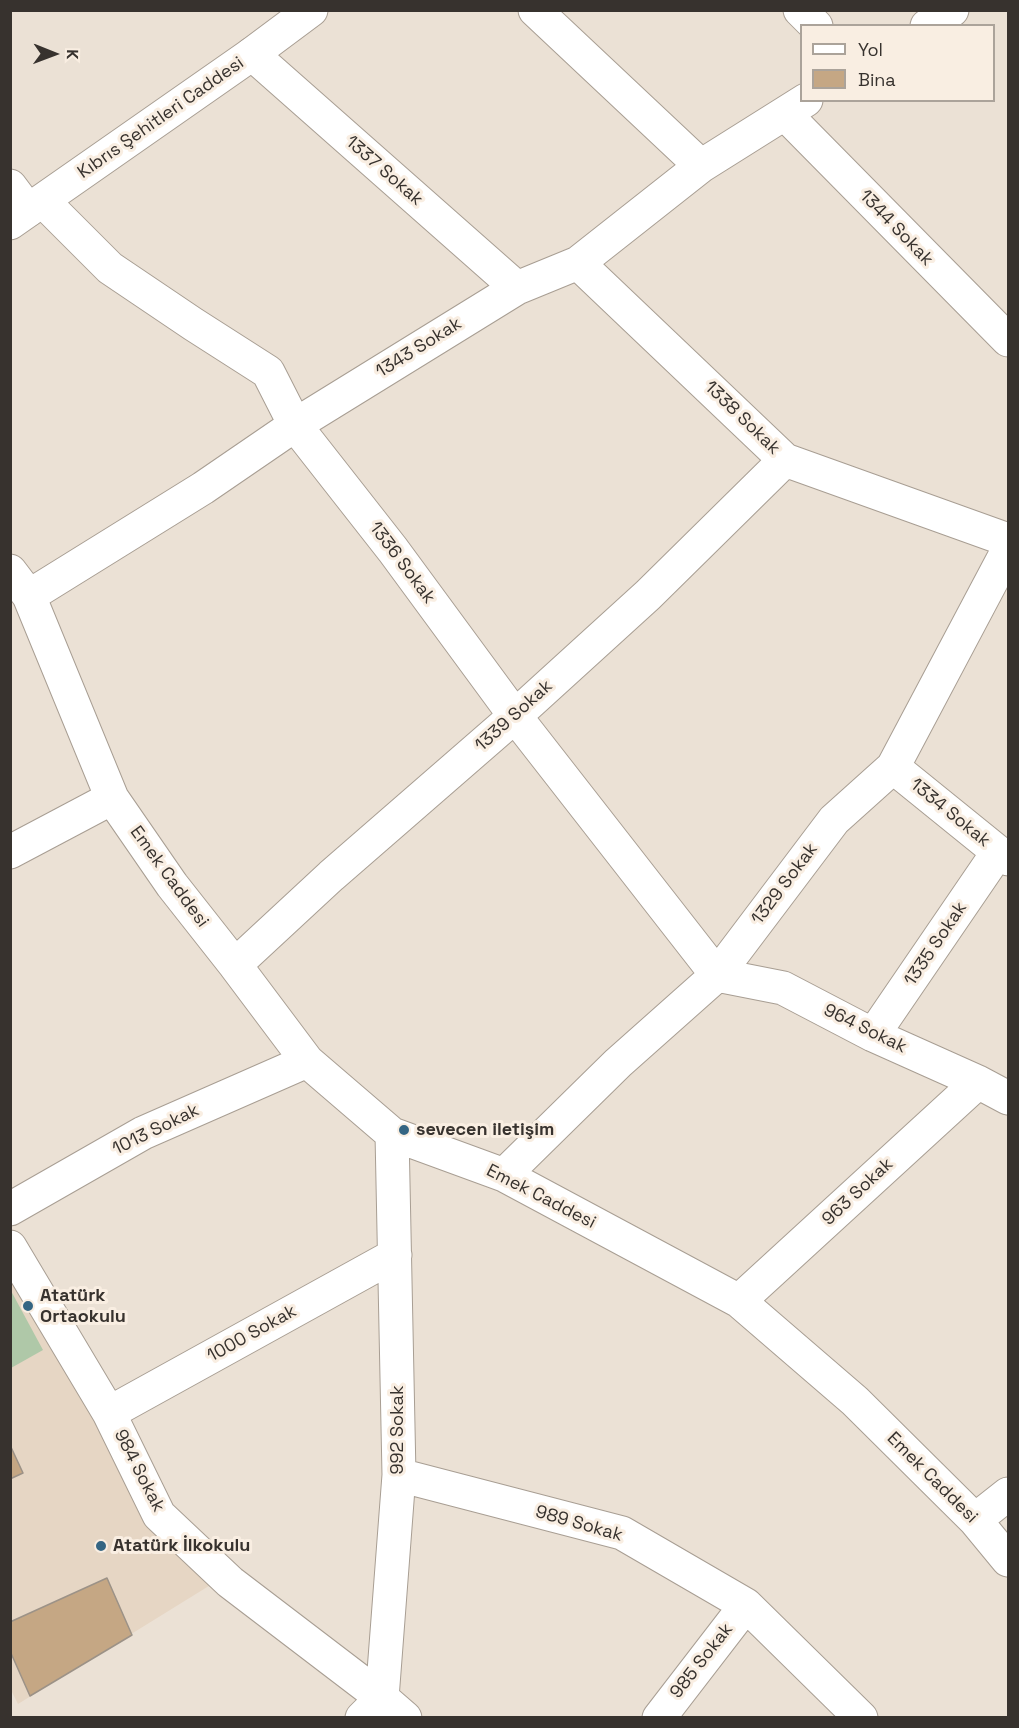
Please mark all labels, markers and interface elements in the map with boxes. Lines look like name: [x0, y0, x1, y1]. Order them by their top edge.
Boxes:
north arrow: [24, 24, 84, 84]
legend: [800, 24, 995, 102]
text: Yol: [858, 38, 883, 61]
street label: Kıbrıs Şehitleri Caddesi: [74, 52, 248, 184]
text: Bina: [858, 68, 896, 91]
street label: 1337 Sokak: [341, 131, 427, 211]
street label: 1344 Sokak: [854, 186, 938, 270]
street label: 1343 Sokak: [372, 313, 466, 383]
street label: 1338 Sokak: [700, 377, 784, 459]
street label: 1336 Sokak: [364, 518, 440, 608]
street label: 1339 Sokak: [471, 676, 557, 756]
street label: 1334 Sokak: [906, 774, 994, 852]
street label: Emek Caddesi: [125, 822, 213, 932]
street label: 1329 Sokak: [747, 839, 823, 929]
street label: 1335 Sokak: [900, 898, 972, 990]
street label: 964 Sokak: [820, 1000, 910, 1058]
street label: 1013 Sokak: [109, 1100, 203, 1160]
place label: sevecen iletişim: [416, 1119, 554, 1141]
marker: sevecen iletişim: [397, 1123, 411, 1137]
street label: 963 Sokak: [818, 1154, 898, 1230]
street label: Emek Caddesi: [483, 1160, 599, 1234]
place label: Atatürk Ortaokulu: [40, 1285, 126, 1328]
marker: Atatürk Ortaokulu: [21, 1299, 35, 1313]
street label: 1000 Sokak: [204, 1301, 300, 1367]
street label: 992 Sokak: [387, 1385, 409, 1475]
street label: 984 Sokak: [109, 1426, 169, 1516]
street label: Emek Caddesi: [882, 1428, 982, 1528]
street label: 989 Sokak: [533, 1501, 625, 1547]
place label: Atatürk İlkokulu: [113, 1535, 250, 1557]
marker: Atatürk İlkokulu: [94, 1539, 108, 1553]
street label: 985 Sokak: [666, 1619, 738, 1703]

